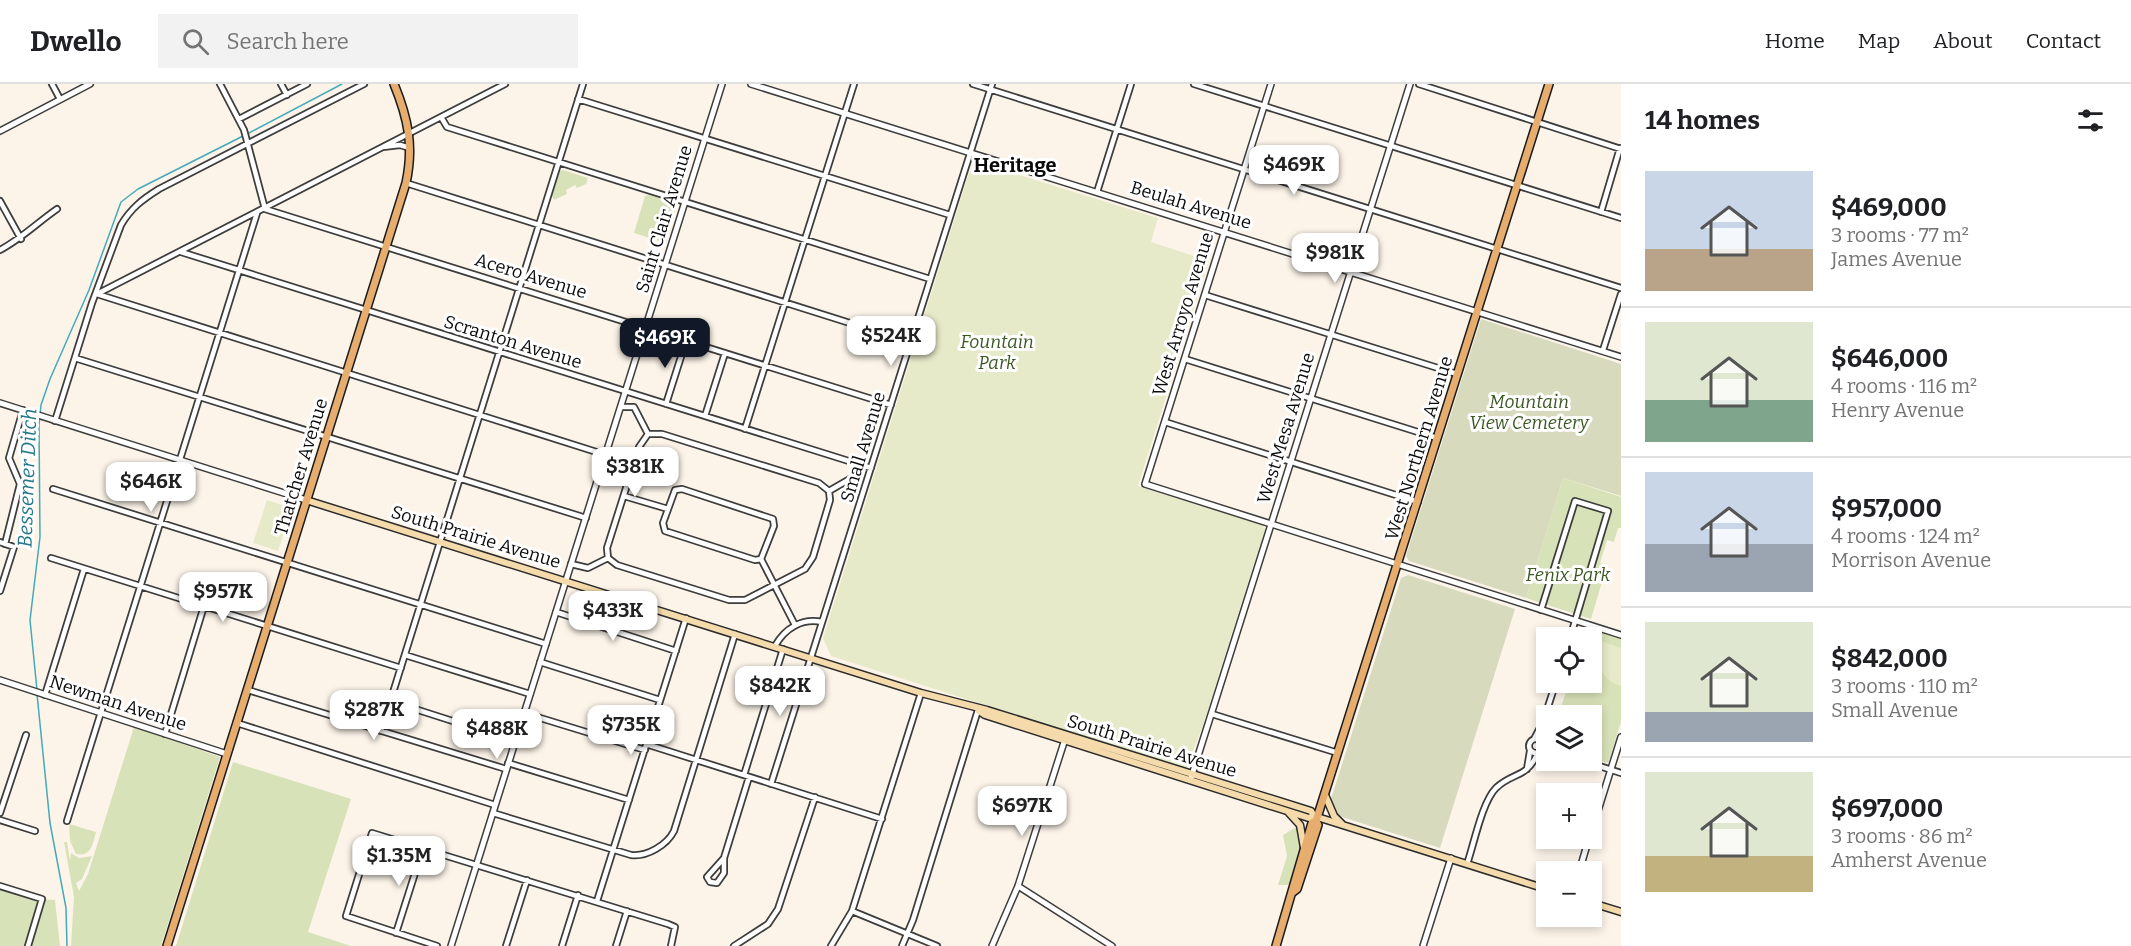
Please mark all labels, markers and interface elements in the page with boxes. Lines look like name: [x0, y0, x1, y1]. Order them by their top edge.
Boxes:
search box: [158, 14, 578, 68]
text: Dwello: [30, 25, 122, 58]
icon: search: [179, 25, 212, 58]
text: Search here: [227, 28, 349, 55]
text: Home: [1765, 28, 1825, 54]
text: Map: [1858, 28, 1900, 54]
text: About: [1933, 28, 1993, 54]
text: Contact: [2026, 28, 2101, 54]
icon: filters: [2074, 104, 2107, 137]
text: 14 homes: [1645, 105, 1760, 136]
street label: Saint Clair Avenue: [631, 143, 697, 295]
pin: $469K: [1252, 145, 1336, 196]
text: $469K: [1263, 152, 1325, 176]
district label: Heritage: [973, 153, 1057, 177]
street label: Beulah Avenue: [1128, 176, 1254, 234]
text: $469,000: [1831, 192, 1947, 223]
icon: home: [1693, 195, 1765, 267]
text: 3 rooms · 77 m²: [1831, 223, 1969, 247]
street label: West Arroyo Avenue: [1148, 230, 1218, 398]
pin: $981K: [1293, 233, 1377, 284]
text: $981K: [1306, 240, 1365, 264]
text: James Avenue: [1831, 247, 1962, 271]
street label: Acero Avenue: [472, 249, 590, 303]
street label: Scranton Avenue: [441, 311, 585, 373]
pin: $524K: [849, 316, 933, 367]
pin: $469K: [623, 318, 707, 369]
text: $524K: [861, 323, 921, 347]
text: $469K: [634, 325, 696, 349]
park label: Fountain Park: [960, 331, 1034, 374]
text: $646,000: [1831, 343, 1948, 374]
icon: home: [1693, 346, 1765, 418]
street label: West Mesa Avenue: [1253, 350, 1319, 506]
street label: West Northern Avenue: [1381, 353, 1457, 543]
text: 4 rooms · 116 m²: [1831, 374, 1977, 398]
street label: Small Avenue: [836, 389, 890, 505]
park label: Mountain View Cemetery: [1469, 391, 1590, 434]
street label: Thatcher Avenue: [270, 396, 332, 538]
text: Henry Avenue: [1831, 398, 1964, 422]
water label: Bessemer Ditch: [13, 408, 41, 548]
pin: $381K: [593, 447, 677, 498]
text: $381K: [606, 454, 664, 478]
pin: $646K: [109, 462, 193, 513]
text: $646K: [120, 469, 182, 493]
text: $957,000: [1831, 493, 1942, 524]
icon: home: [1693, 496, 1765, 568]
street label: South Prairie Avenue: [389, 501, 563, 573]
text: 4 rooms · 124 m²: [1831, 524, 1980, 548]
text: Morrison Avenue: [1831, 548, 1991, 572]
park label: Fenix Park: [1526, 564, 1610, 586]
pin: $957K: [181, 572, 265, 623]
text: $957K: [193, 579, 253, 603]
pin: $433K: [571, 591, 655, 642]
text: $433K: [583, 598, 643, 622]
map controls: [1536, 627, 1602, 927]
button: locate: [1536, 627, 1602, 693]
text: $842,000: [1831, 643, 1948, 674]
icon: home: [1693, 646, 1765, 718]
pin: $842K: [738, 666, 822, 717]
street label: Newman Avenue: [47, 670, 189, 736]
text: $842K: [749, 673, 811, 697]
text: 3 rooms · 110 m²: [1831, 674, 1978, 698]
pin: $287K: [332, 690, 416, 741]
text: $287K: [344, 697, 404, 721]
text: Small Avenue: [1831, 698, 1958, 722]
pin: $735K: [589, 705, 673, 756]
button: layers: [1536, 705, 1602, 771]
pin: $488K: [455, 709, 539, 760]
street label: South Prairie Avenue: [1065, 710, 1239, 782]
text: $735K: [601, 712, 661, 736]
text: $488K: [466, 716, 528, 740]
button: +: [1536, 783, 1602, 849]
pin: $697K: [980, 786, 1064, 837]
text: $697K: [992, 793, 1052, 817]
text: $697,000: [1831, 793, 1943, 824]
icon: home: [1693, 796, 1765, 868]
text: 3 rooms · 86 m²: [1831, 824, 1973, 848]
pin: $1.35M: [350, 836, 448, 887]
text: $1.35M: [366, 843, 432, 867]
text: Amherst Avenue: [1831, 848, 1987, 872]
button: −: [1536, 861, 1602, 927]

